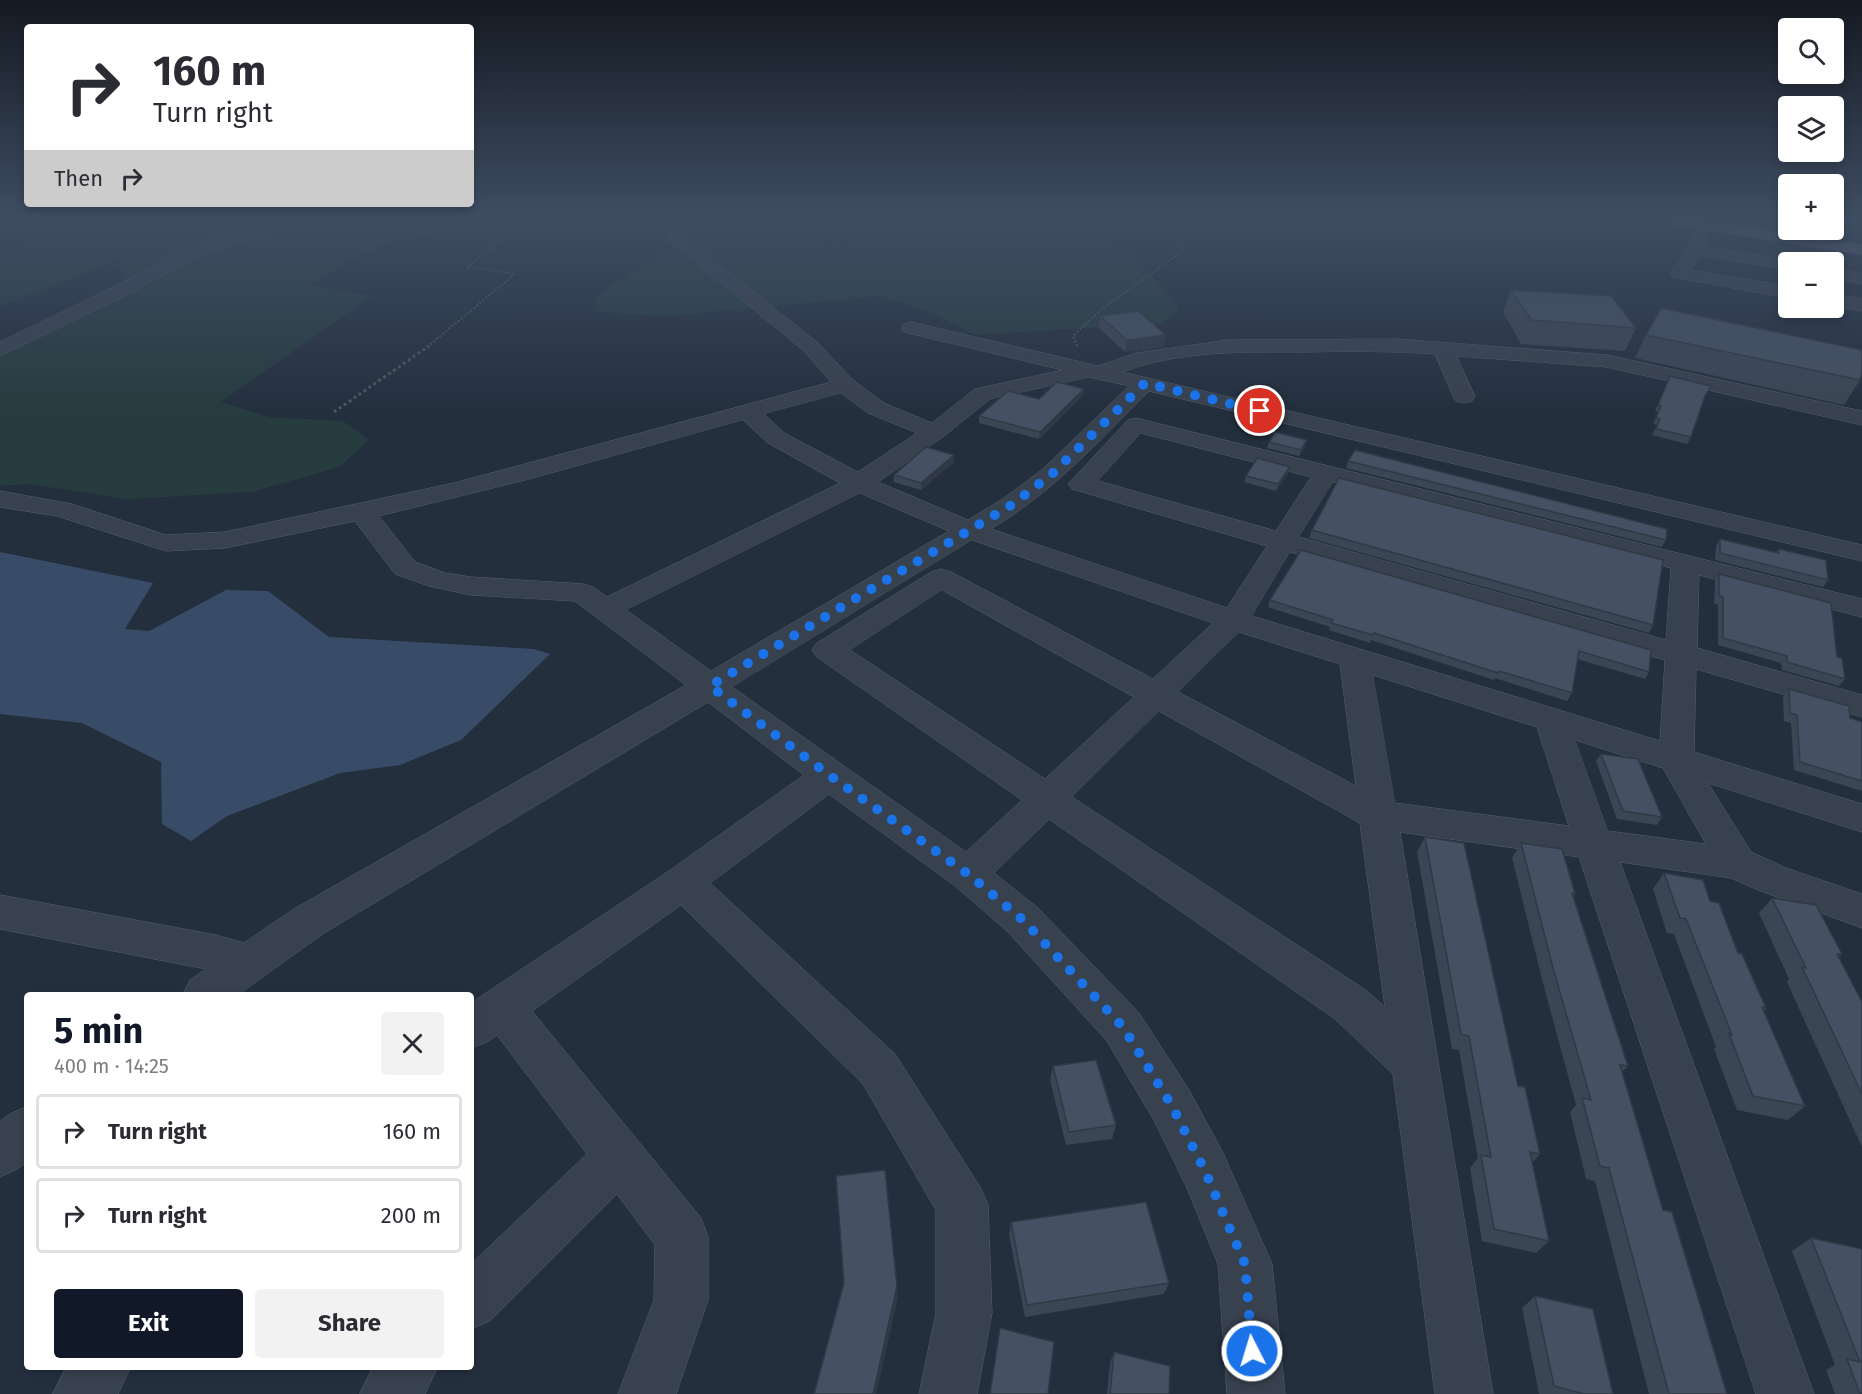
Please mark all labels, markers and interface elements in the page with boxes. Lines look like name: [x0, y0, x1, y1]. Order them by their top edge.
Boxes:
map controls: [1778, 18, 1844, 318]
button: search: [1778, 18, 1844, 84]
text: 160 m: [153, 46, 266, 96]
icon: right: [54, 48, 132, 126]
button: layers: [1778, 96, 1844, 162]
text: Turn right: [153, 97, 273, 129]
icon: right: [115, 162, 148, 195]
text: Then: [54, 165, 103, 192]
button: +: [1778, 174, 1844, 240]
button: −: [1778, 252, 1844, 318]
pin: [1234, 385, 1285, 436]
icon: arrive: [1243, 394, 1276, 427]
text: 5 min: [54, 1009, 143, 1053]
button: close: [381, 1012, 444, 1075]
text: 400 m · 14:25: [54, 1054, 169, 1078]
icon: right: [57, 1115, 90, 1148]
text: Turn right: [108, 1118, 207, 1145]
text: 160 m: [383, 1118, 441, 1145]
icon: right: [57, 1199, 90, 1232]
text: Turn right: [108, 1202, 207, 1229]
text: 200 m: [381, 1202, 441, 1229]
button: Exit: [54, 1289, 243, 1358]
button: Share: [255, 1289, 444, 1358]
position arrow: [1220, 1319, 1284, 1383]

